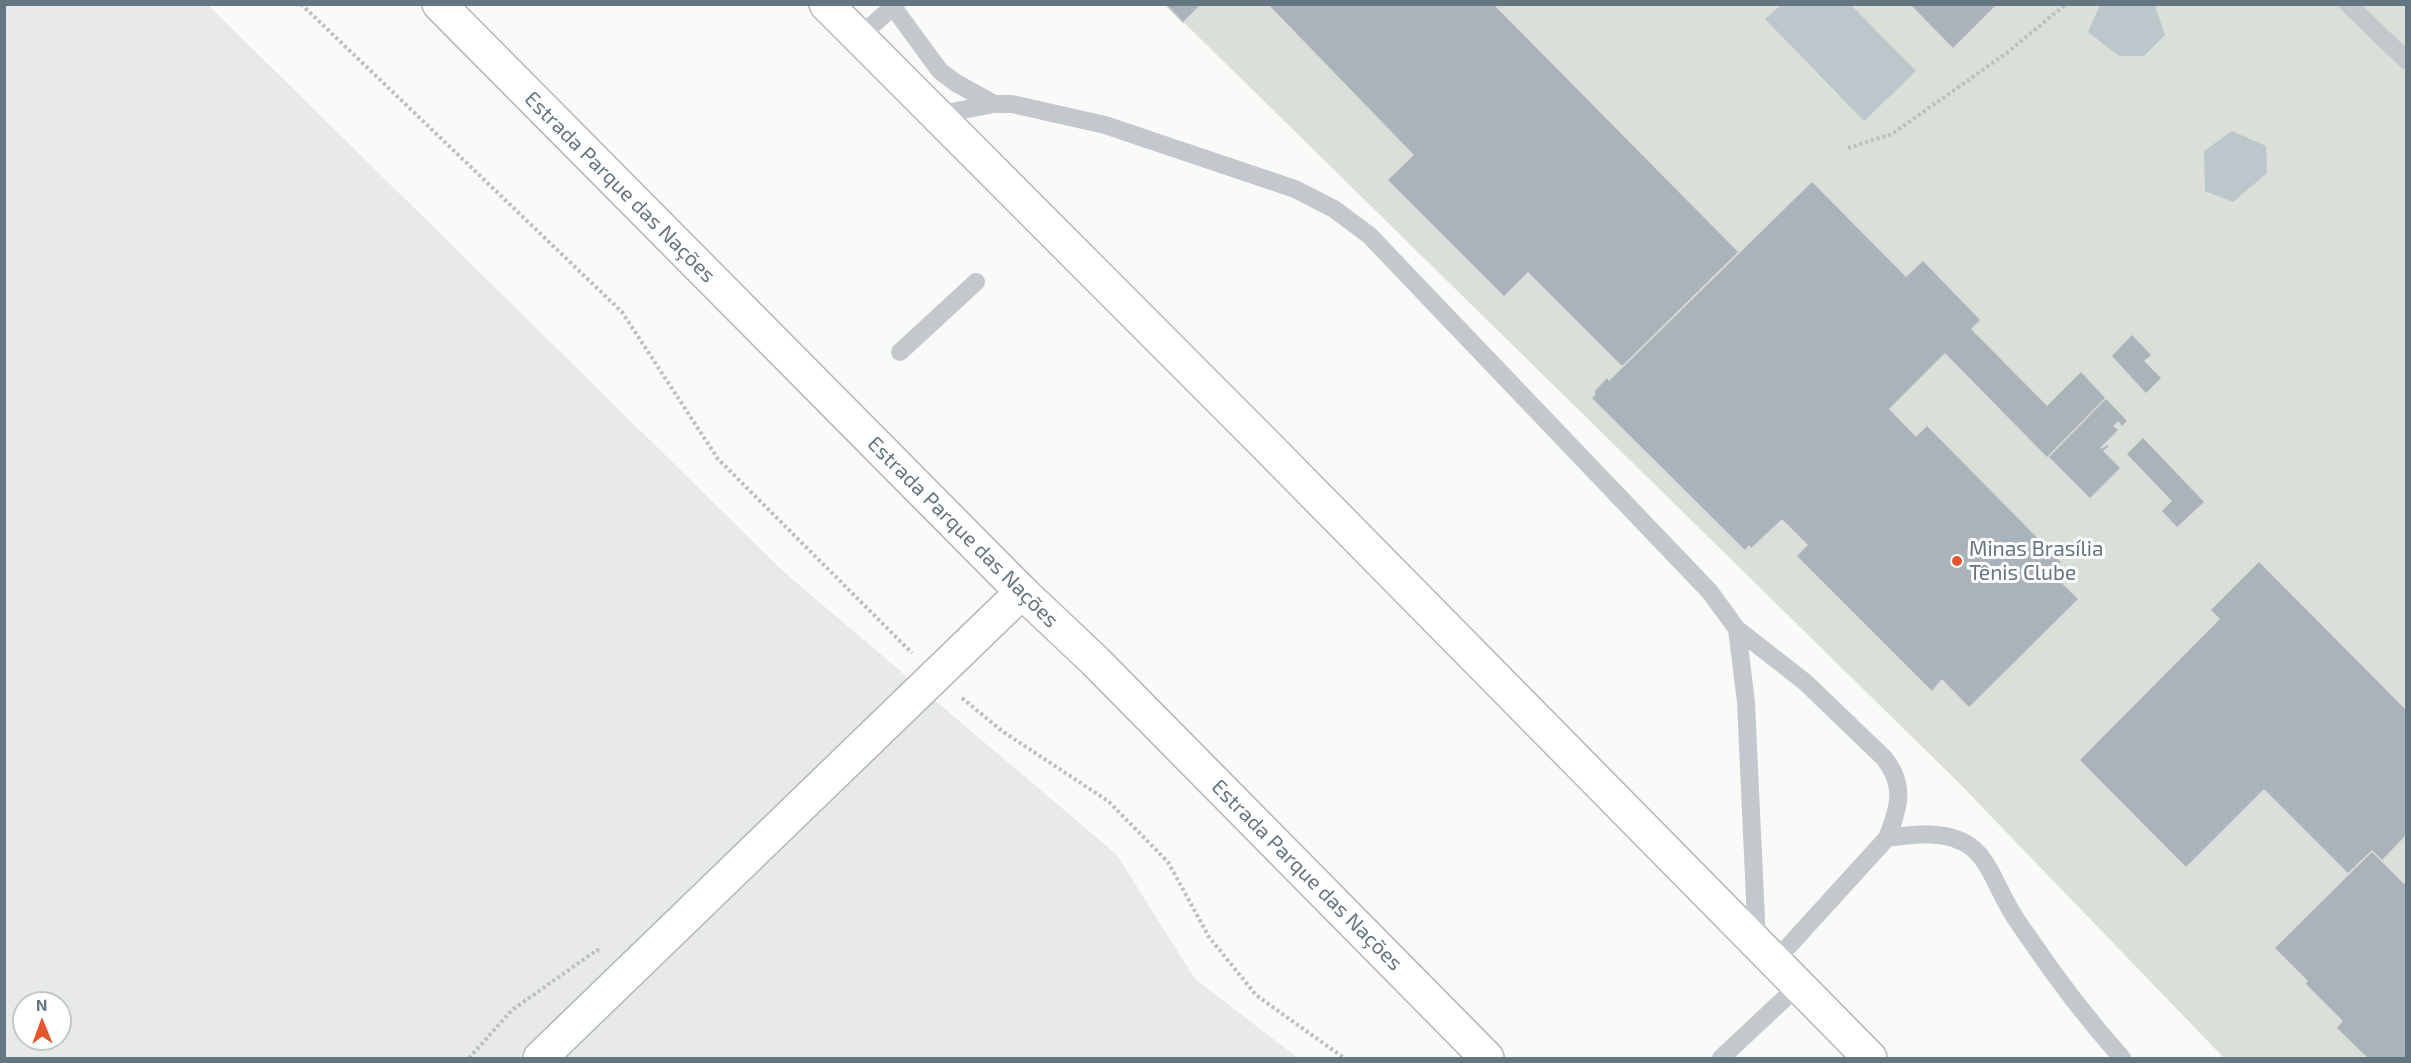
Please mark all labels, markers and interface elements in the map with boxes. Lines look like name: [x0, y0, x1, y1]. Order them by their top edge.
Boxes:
street label: Estrada Parque das Nações: [519, 86, 721, 288]
street label: Estrada Parque das Nações: [862, 431, 1064, 633]
place label: Minas Brasília Tênis Clube: [1969, 536, 2104, 586]
marker: Minas Brasília Tênis Clube: [1950, 554, 1964, 568]
street label: Estrada Parque das Nações: [1206, 774, 1408, 976]
north arrow: [12, 991, 72, 1051]
text: N: [36, 995, 48, 1014]

